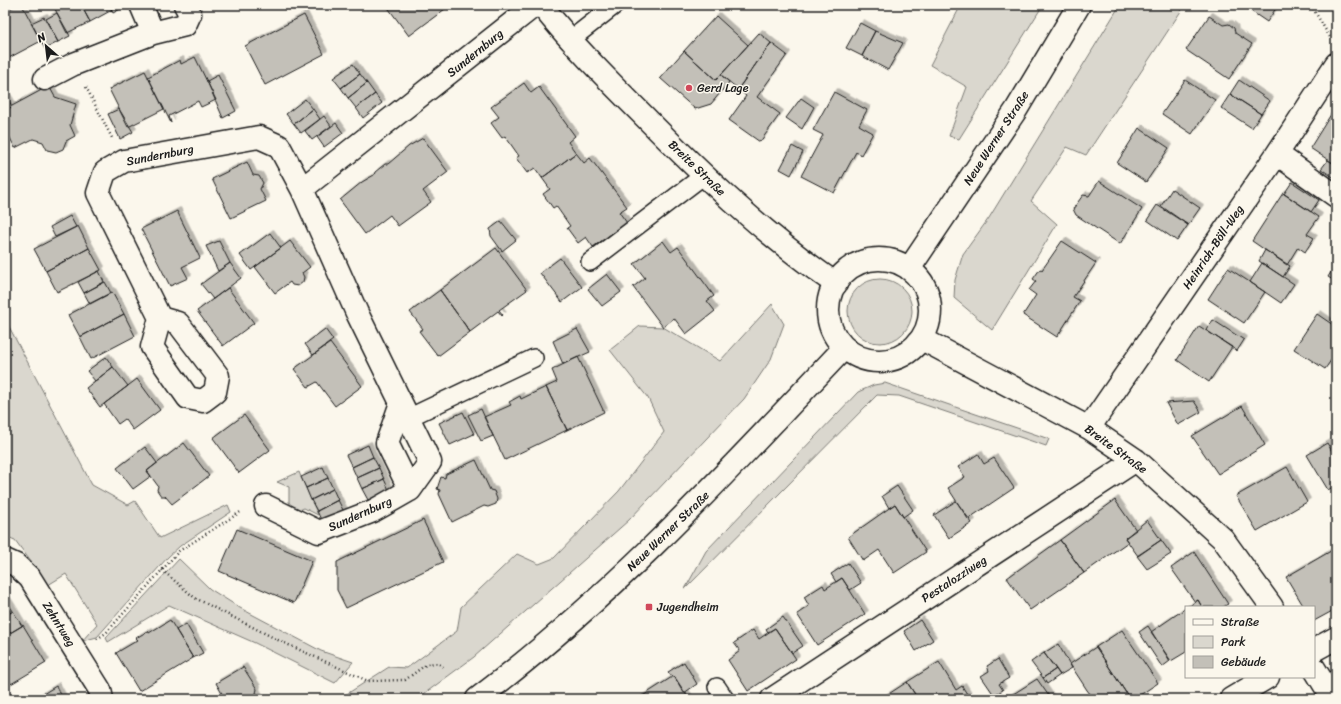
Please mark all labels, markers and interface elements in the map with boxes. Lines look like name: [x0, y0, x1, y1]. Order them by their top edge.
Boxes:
street label: Sundernburg: [442, 23, 508, 83]
north arrow: [26, 26, 66, 66]
text: N: [33, 27, 50, 48]
place label: Gerd Lage: [697, 77, 749, 99]
marker: Gerd Lage: [684, 83, 694, 93]
street label: Neue Werner Straße: [957, 86, 1035, 190]
street label: Breite Straße: [663, 134, 731, 202]
street label: Sundernburg: [124, 138, 196, 172]
street label: Heinrich-Böll-Weg: [1176, 200, 1250, 294]
street label: Breite Straße: [1080, 418, 1152, 480]
street label: Neue Werner Straße: [621, 485, 715, 577]
street label: Sundernburg: [324, 490, 396, 538]
street label: Pestalozziweg: [917, 549, 991, 609]
place label: Jugendheim: [656, 596, 719, 618]
street label: Zehntweg: [36, 597, 82, 651]
marker: Jugendheim: [644, 602, 654, 612]
legend: [1185, 606, 1315, 678]
text: Straße: [1221, 611, 1259, 633]
text: Park: [1221, 631, 1246, 653]
text: Gebäude: [1221, 651, 1266, 673]

